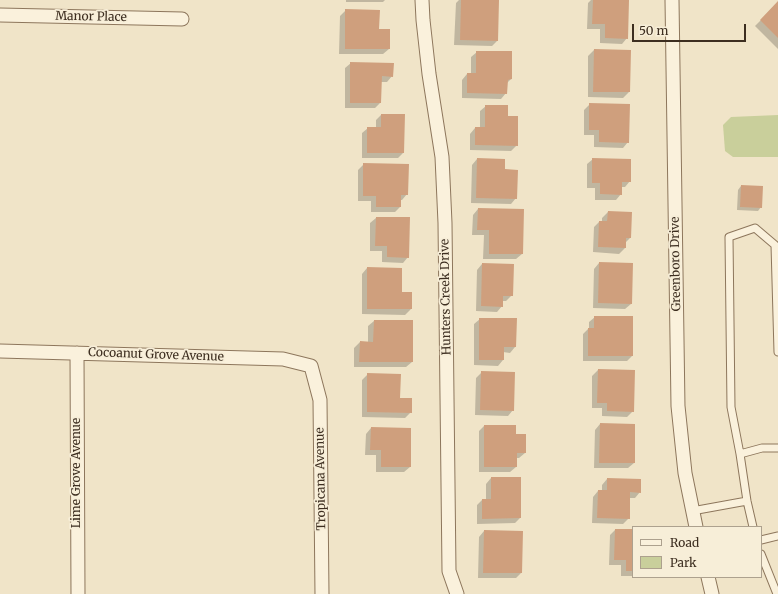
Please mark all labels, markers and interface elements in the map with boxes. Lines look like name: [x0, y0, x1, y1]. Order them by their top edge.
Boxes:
street label: Manor Place: [55, 9, 127, 25]
scale bar: [634, 16, 748, 42]
text: 50 m: [639, 23, 668, 38]
street label: Greenboro Drive: [668, 217, 684, 311]
street label: Hunters Creek Drive: [438, 239, 454, 355]
street label: Cocoanut Grove Avenue: [88, 345, 224, 365]
street label: Lime Grove Avenue: [70, 418, 84, 528]
street label: Tropicana Avenue: [313, 427, 329, 531]
legend: [632, 526, 762, 578]
text: Road: [670, 535, 699, 550]
text: Park: [670, 555, 697, 570]

